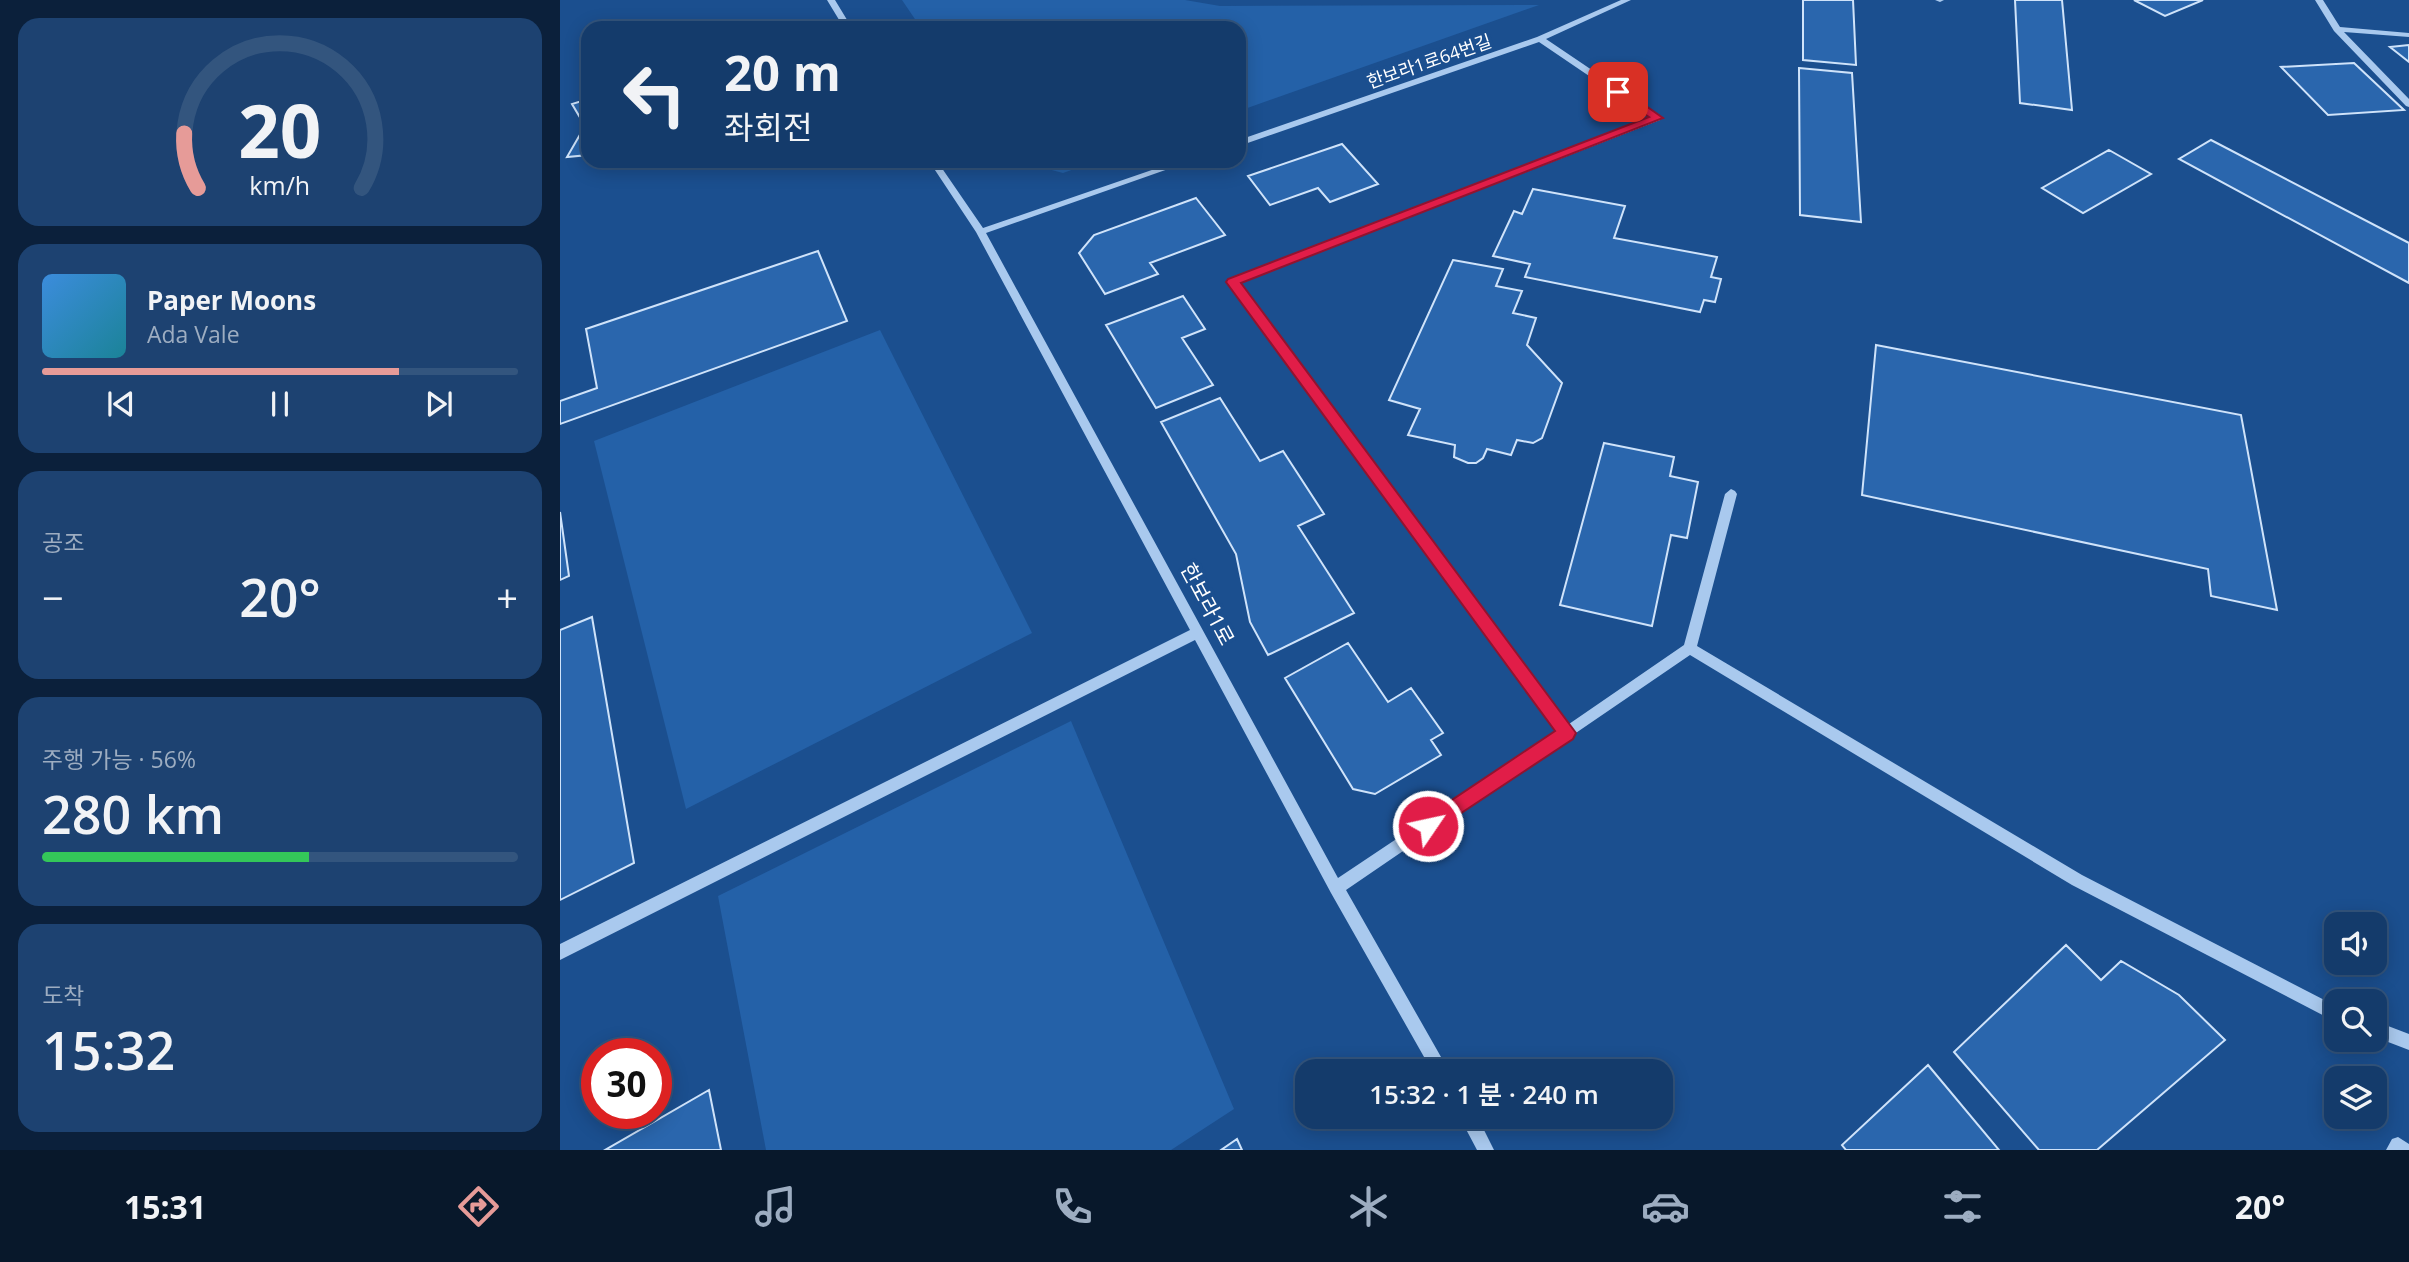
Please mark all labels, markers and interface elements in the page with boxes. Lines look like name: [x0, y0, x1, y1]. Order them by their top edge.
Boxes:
street label: 한보라1로64번길: [1364, 28, 1494, 94]
text: 20 m: [724, 39, 841, 105]
icon: left: [609, 49, 700, 140]
pin: [1588, 62, 1648, 122]
icon: arrive: [1599, 73, 1637, 111]
text: 20: [238, 81, 322, 180]
text: 좌회전: [724, 105, 812, 148]
text: km/h: [250, 168, 310, 202]
text: Paper Moons: [147, 282, 316, 318]
text: Ada Vale: [147, 318, 240, 350]
icon: previous: [102, 385, 140, 423]
icon: pause: [261, 385, 299, 423]
icon: next: [420, 385, 458, 423]
text: 공조: [42, 526, 84, 558]
street label: 한보라1로: [1175, 558, 1241, 650]
text: 20°: [239, 561, 321, 632]
text: −: [42, 571, 64, 623]
text: +: [496, 571, 518, 623]
text: 주행 가능 · 56%: [42, 743, 196, 775]
text: 280 km: [42, 778, 224, 849]
position arrow: [1391, 789, 1465, 863]
map controls: [2324, 912, 2387, 1129]
button: sound: [2324, 912, 2387, 975]
text: 도착: [42, 979, 84, 1011]
button: search: [2324, 989, 2387, 1052]
text: 15:32: [42, 1014, 175, 1085]
speed limit sign: 30: [581, 1038, 672, 1129]
button: layers: [2324, 1066, 2387, 1129]
text: 15:32 · 1 분 · 240 m: [1369, 1076, 1599, 1112]
icon: directions: [454, 1182, 503, 1231]
icon: music: [751, 1182, 800, 1231]
icon: phone: [1048, 1182, 1097, 1231]
icon: climate: [1344, 1182, 1393, 1231]
icon: car: [1641, 1182, 1690, 1231]
icon: filters: [1938, 1182, 1987, 1231]
text: 15:31: [124, 1185, 206, 1228]
text: 20°: [2235, 1185, 2285, 1228]

